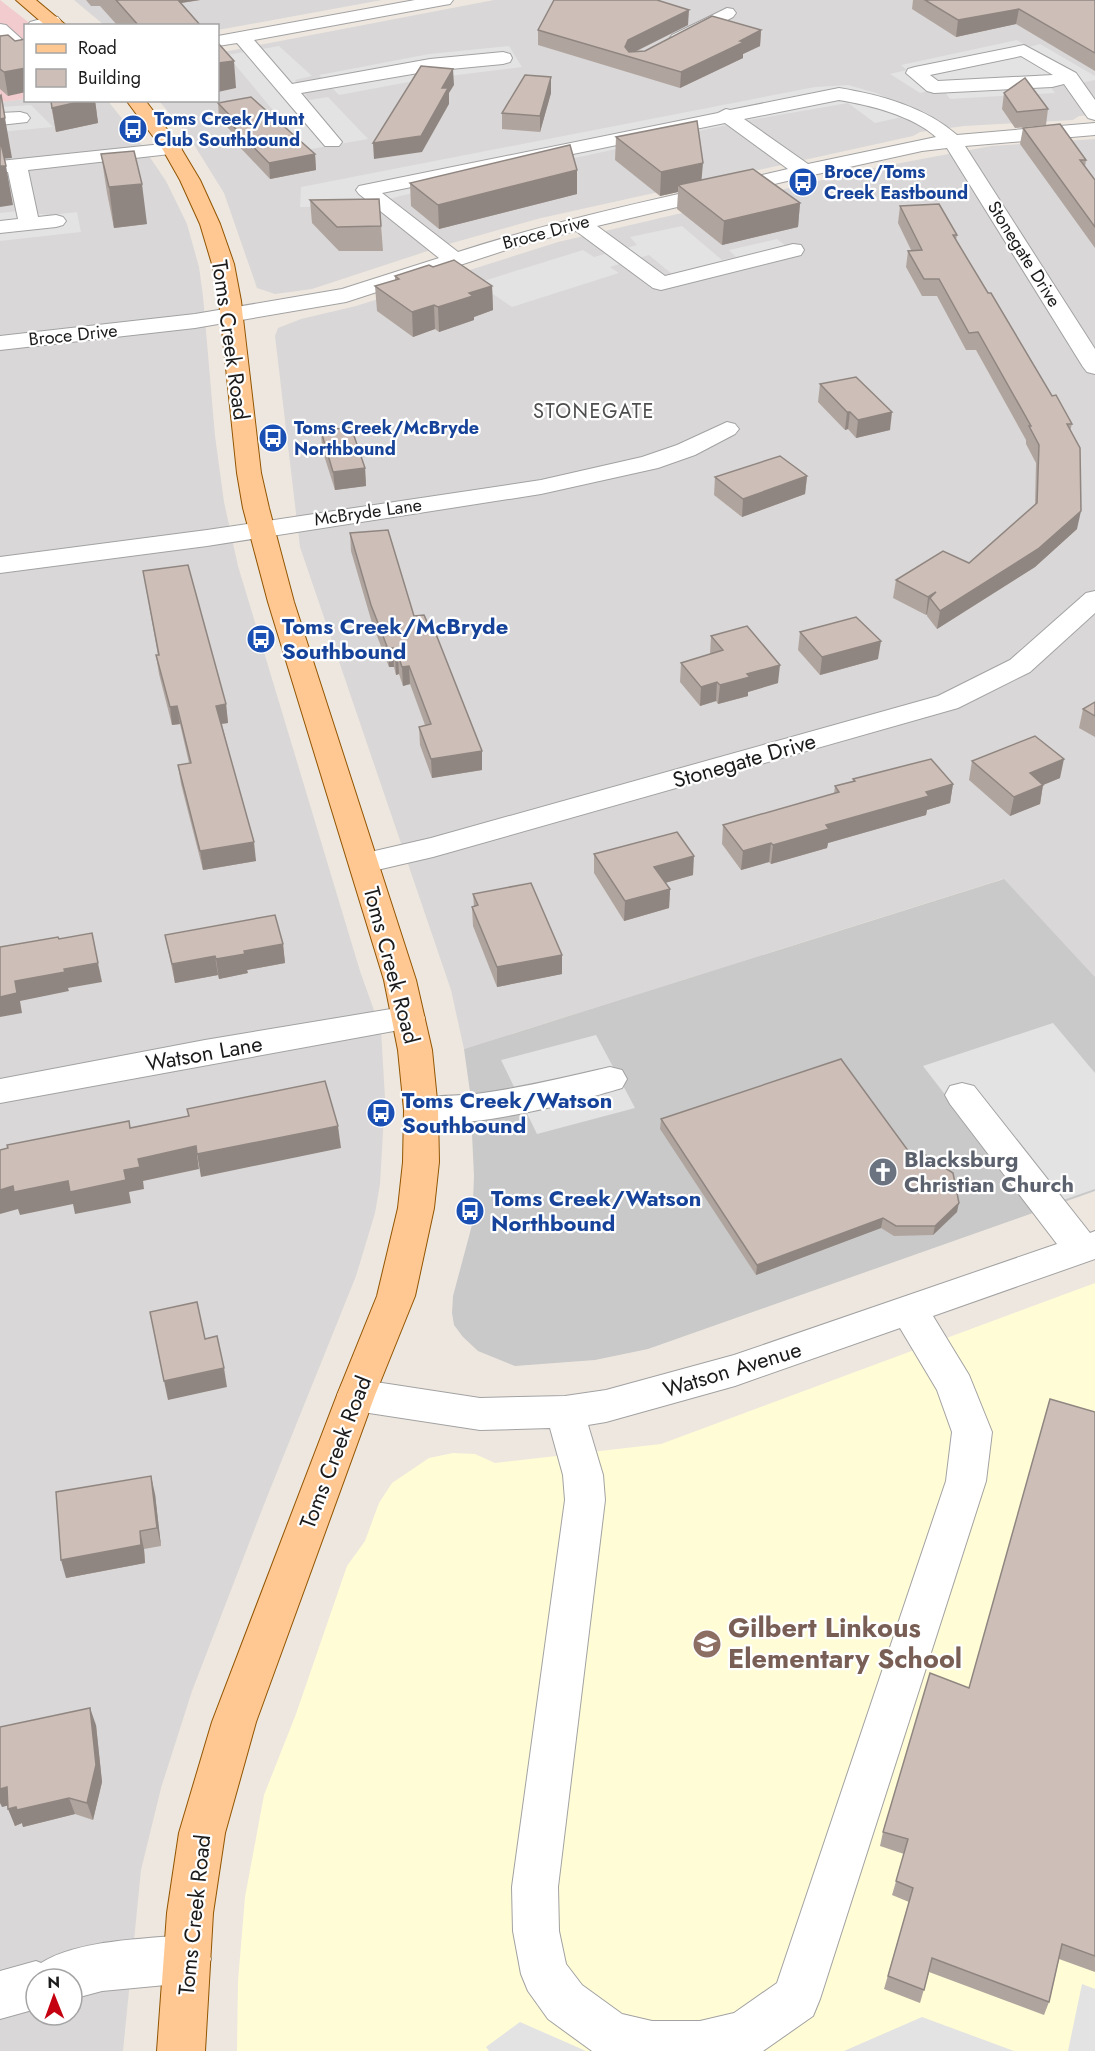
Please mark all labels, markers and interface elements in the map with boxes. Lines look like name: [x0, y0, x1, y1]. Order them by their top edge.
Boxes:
legend: [24, 24, 219, 102]
text: Road: [78, 35, 117, 61]
text: Building: [78, 65, 141, 91]
place label: Toms Creek/Hunt Club Southbound: [154, 106, 304, 153]
bus stop icon: Toms Creek/Hunt Club Southbound: [117, 113, 149, 145]
place label: Broce/Toms Creek Eastbound: [824, 159, 968, 206]
bus stop icon: Broce/Toms Creek Eastbound: [787, 166, 819, 198]
street label: Stonegate Drive: [981, 196, 1067, 312]
street label: Broce Drive: [500, 208, 592, 256]
street label: Toms Creek Road: [204, 258, 258, 422]
street label: Broce Drive: [27, 317, 119, 353]
district label: STONEGATE: [533, 397, 655, 426]
place label: Toms Creek/McBryde Northbound: [294, 415, 479, 462]
bus stop icon: Toms Creek/McBryde Northbound: [257, 422, 289, 454]
street label: McBryde Lane: [313, 492, 423, 532]
place label: Toms Creek/McBryde Southbound: [282, 610, 508, 667]
bus stop icon: Toms Creek/McBryde Southbound: [245, 623, 277, 655]
street label: Stonegate Drive: [669, 724, 819, 796]
street label: Toms Creek Road: [356, 883, 428, 1047]
street label: Watson Lane: [143, 1027, 265, 1079]
place label: Toms Creek/Watson Southbound: [402, 1084, 612, 1141]
bus stop icon: Toms Creek/Watson Southbound: [365, 1097, 397, 1129]
place label: Blacksburg Christian Church: [904, 1143, 1074, 1200]
church icon: Blacksburg Christian Church: [867, 1156, 899, 1188]
place label: Toms Creek/Watson Northbound: [491, 1182, 701, 1239]
bus stop icon: Toms Creek/Watson Northbound: [454, 1195, 486, 1227]
street label: Watson Avenue: [659, 1333, 805, 1405]
street label: Toms Creek Road: [291, 1371, 379, 1533]
place label: Gilbert Linkous Elementary School: [728, 1608, 962, 1678]
school or university icon: Gilbert Linkous Elementary School: [691, 1628, 723, 1660]
street label: Toms Creek Road: [170, 1833, 218, 1997]
north arrow: [24, 1967, 84, 2027]
text: N: [47, 1971, 60, 1994]

